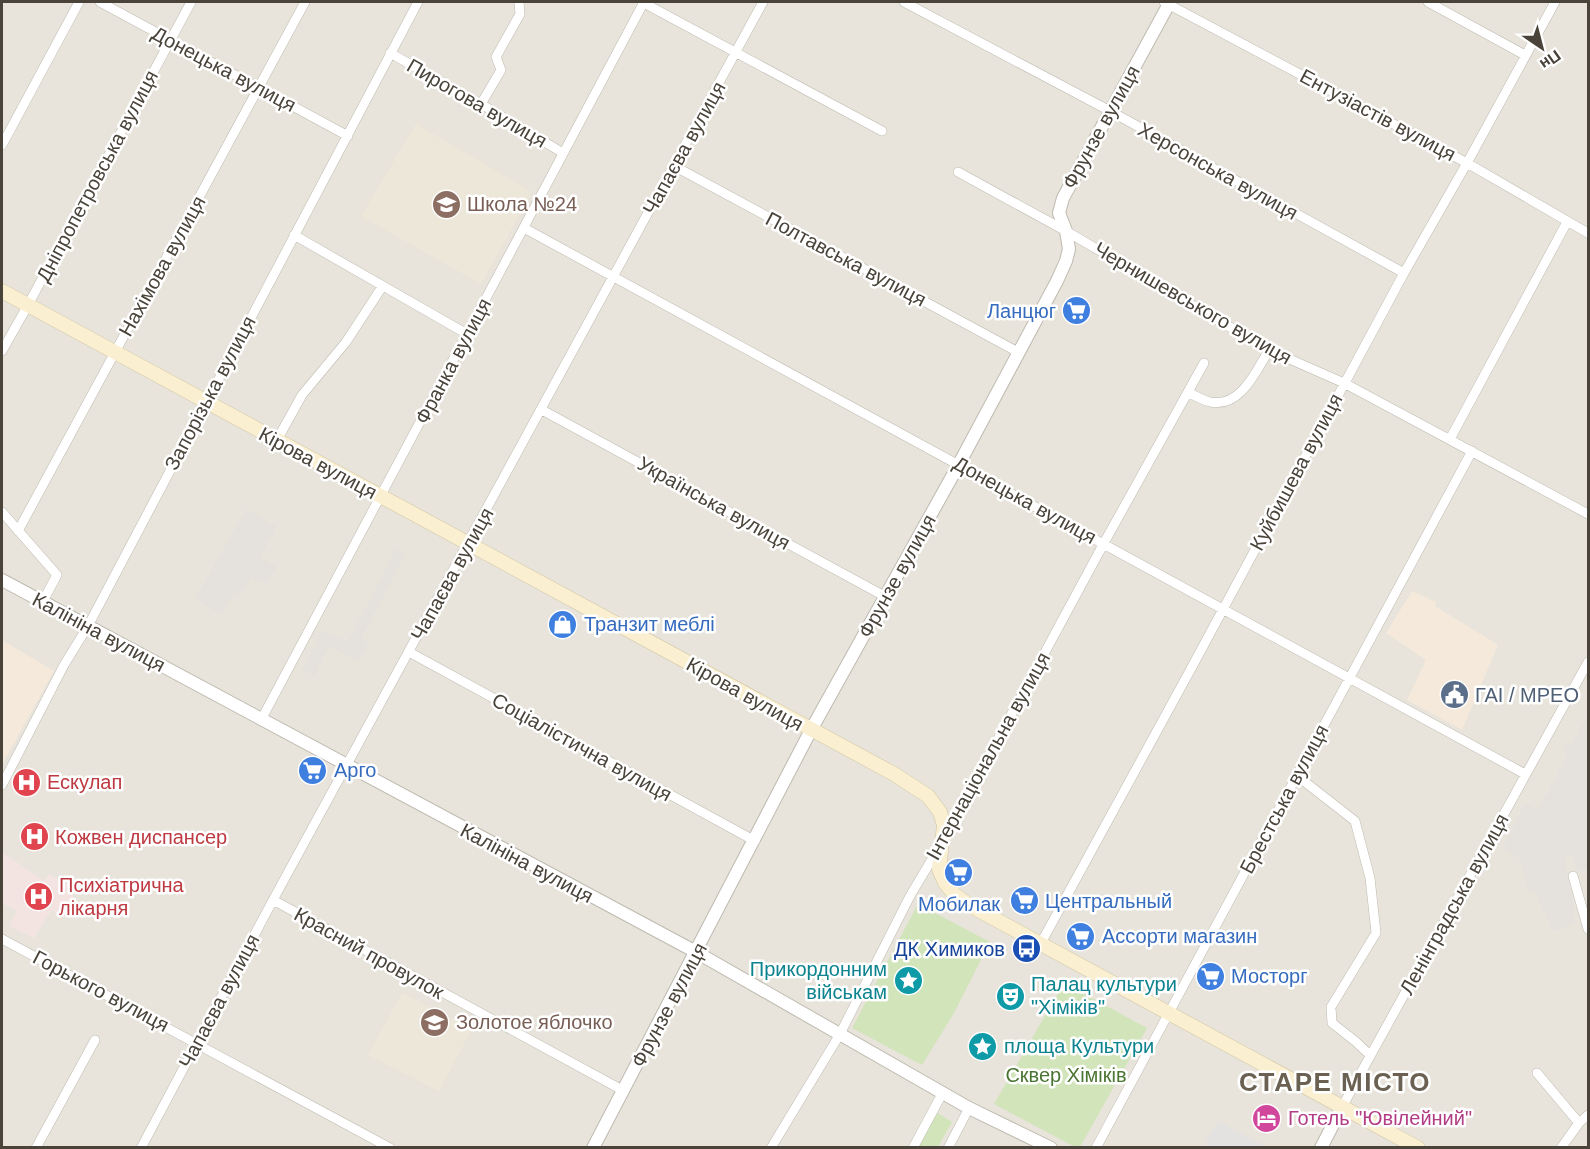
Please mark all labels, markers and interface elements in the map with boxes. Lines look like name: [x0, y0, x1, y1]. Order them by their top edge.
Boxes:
north arrow: [1512, 18, 1572, 78]
street label: Донецька вулиця: [148, 22, 300, 116]
text: Пн: [1537, 47, 1564, 73]
street label: Пирогова вулиця: [403, 54, 551, 152]
street label: Фрунзе вулиця: [1058, 61, 1144, 193]
street label: Ентузіастів вулиця: [1296, 65, 1460, 165]
street label: Дніпропетровська вулиця: [32, 66, 162, 286]
street label: Чапаєва вулиця: [638, 78, 730, 218]
street label: Херсонська вулиця: [1134, 118, 1302, 224]
school or university icon: Школа №24: [430, 188, 462, 220]
street label: Нахімова вулиця: [114, 192, 210, 340]
place label: Школа №24: [467, 193, 577, 215]
street label: Полтавська вулиця: [762, 207, 930, 311]
street label: Чернишевського вулиця: [1090, 237, 1296, 369]
street label: Франка вулиця: [411, 294, 495, 428]
supermarket icon: Ланцюг: [1061, 295, 1093, 327]
place label: Ланцюг: [987, 300, 1056, 322]
street label: Запорізька вулиця: [160, 312, 260, 474]
street label: Куйбишева вулиця: [1245, 390, 1347, 554]
street label: Кірова вулиця: [255, 423, 381, 503]
street label: Українська вулиця: [634, 452, 794, 554]
street label: Донецька вулиця: [950, 452, 1100, 548]
street label: Чапаєва вулиця: [406, 504, 498, 644]
street label: Фрунзе вулиця: [854, 510, 940, 642]
street label: Калініна вулиця: [29, 588, 169, 676]
shop icon: Транзит меблі: [547, 608, 579, 640]
place label: Транзит меблі: [584, 613, 715, 635]
street label: Інтернаціональна вулиця: [922, 648, 1054, 864]
street label: Кірова вулиця: [683, 653, 807, 735]
public building icon: ГАІ / МРЕО: [1438, 679, 1470, 711]
place label: ГАІ / МРЕО: [1475, 684, 1579, 706]
street label: Соціалістична вулиця: [488, 688, 676, 806]
street label: Брестська вулиця: [1235, 721, 1333, 877]
supermarket icon: Арго: [297, 754, 329, 786]
place label: Арго: [334, 759, 376, 781]
hospital icon: Ескулап: [10, 766, 42, 798]
place label: Ескулап: [47, 771, 122, 793]
street label: Ленінградська вулиця: [1395, 810, 1513, 998]
street label: Калініна вулиця: [457, 819, 597, 907]
hospital icon: Кожвен диспансер: [18, 821, 50, 853]
place label: Кожвен диспансер: [55, 826, 227, 848]
supermarket icon: Мобилак: [943, 857, 975, 889]
place label: Психіатрична лікарня: [59, 874, 185, 919]
hospital icon: Психіатрична лікарня: [22, 880, 54, 912]
supermarket icon: Центральный: [1008, 885, 1040, 917]
place label: Центральный: [1045, 890, 1172, 912]
place label: Мобилак: [918, 893, 1000, 915]
street label: Красний провулок: [290, 903, 448, 1003]
supermarket icon: Ассорти магазин: [1065, 920, 1097, 952]
place label: Ассорти магазин: [1102, 925, 1257, 947]
street label: Чапаєва вулиця: [174, 930, 264, 1072]
bus stop icon: ДК Химиков: [1010, 933, 1042, 965]
place label: ДК Химиков: [894, 938, 1005, 960]
street label: Фрунзе вулиця: [627, 939, 711, 1071]
street label: Горького вулиця: [29, 946, 173, 1036]
place label: Прикордонним військам: [750, 958, 887, 1003]
supermarket icon: Мосторг: [1194, 960, 1226, 992]
place icon: Прикордонним військам: [892, 964, 924, 996]
place label: Мосторг: [1231, 965, 1307, 987]
place label: Палац культури "Хіміків": [1031, 973, 1177, 1018]
theatre icon: Палац культури "Хіміків": [994, 980, 1026, 1012]
school or university icon: Золотое яблочко: [419, 1006, 451, 1038]
place label: Золотое яблочко: [456, 1011, 613, 1033]
place icon: площа Культури: [967, 1030, 999, 1062]
place label: площа Культури: [1004, 1035, 1154, 1057]
park label: Сквер Хіміків: [1005, 1064, 1127, 1086]
district label: СТАРЕ МІСТО: [1239, 1067, 1431, 1097]
hotel icon: Готель "Ювілейний": [1251, 1102, 1283, 1134]
place label: Готель "Ювілейний": [1288, 1107, 1472, 1129]

